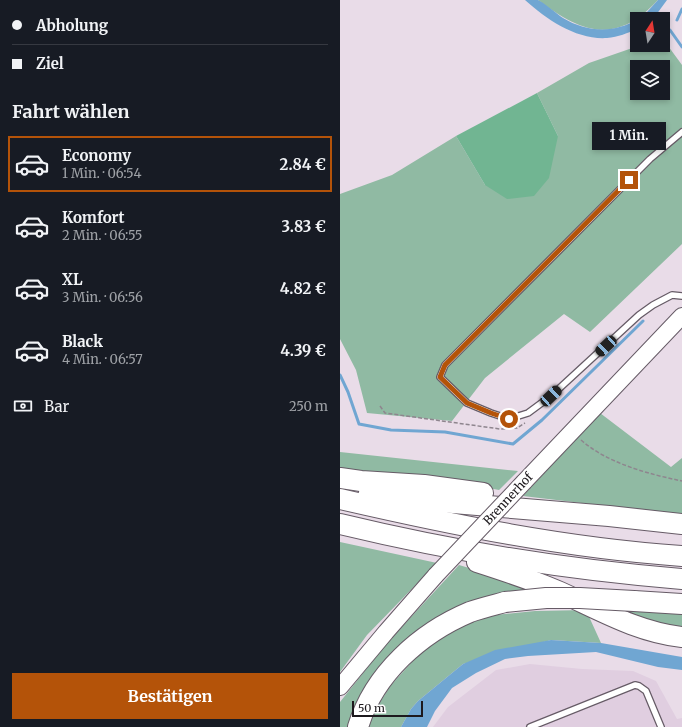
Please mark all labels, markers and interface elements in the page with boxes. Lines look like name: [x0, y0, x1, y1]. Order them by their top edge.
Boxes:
north arrow: [630, 12, 670, 52]
map controls: [630, 12, 670, 100]
text: Abholung: [36, 16, 108, 35]
text: Ziel: [36, 54, 64, 73]
button: layers: [630, 60, 670, 100]
text: Fahrt wählen: [12, 100, 130, 123]
callout: 1 Min.: [592, 122, 666, 150]
text: 1 Min.: [610, 127, 648, 144]
icon: car: [14, 146, 50, 182]
text: Economy: [62, 146, 131, 165]
text: 2.84 €: [280, 155, 326, 174]
text: 1 Min. · 06:54: [62, 165, 141, 182]
route end: [620, 171, 638, 189]
icon: car: [14, 208, 50, 244]
text: Komfort: [62, 208, 125, 227]
text: 3.83 €: [282, 217, 326, 236]
text: 2 Min. · 06:55: [62, 227, 142, 244]
icon: car: [14, 270, 50, 306]
text: XL: [62, 270, 83, 289]
text: 4.82 €: [280, 279, 326, 298]
text: 3 Min. · 06:56: [62, 289, 143, 306]
icon: car: [14, 332, 50, 368]
text: Black: [62, 332, 103, 351]
car: [593, 333, 619, 359]
text: 4.39 €: [280, 341, 326, 360]
text: 4 Min. · 06:57: [62, 351, 143, 368]
car: [538, 383, 564, 409]
icon: cash: [12, 395, 34, 417]
text: Bar: [44, 397, 69, 416]
text: 250 m: [289, 398, 328, 415]
route start: [500, 410, 518, 428]
street label: Brennerhof: [480, 469, 536, 528]
button: Bestätigen: [12, 673, 328, 719]
scale bar: [352, 699, 423, 718]
text: 50 m: [358, 701, 385, 715]

